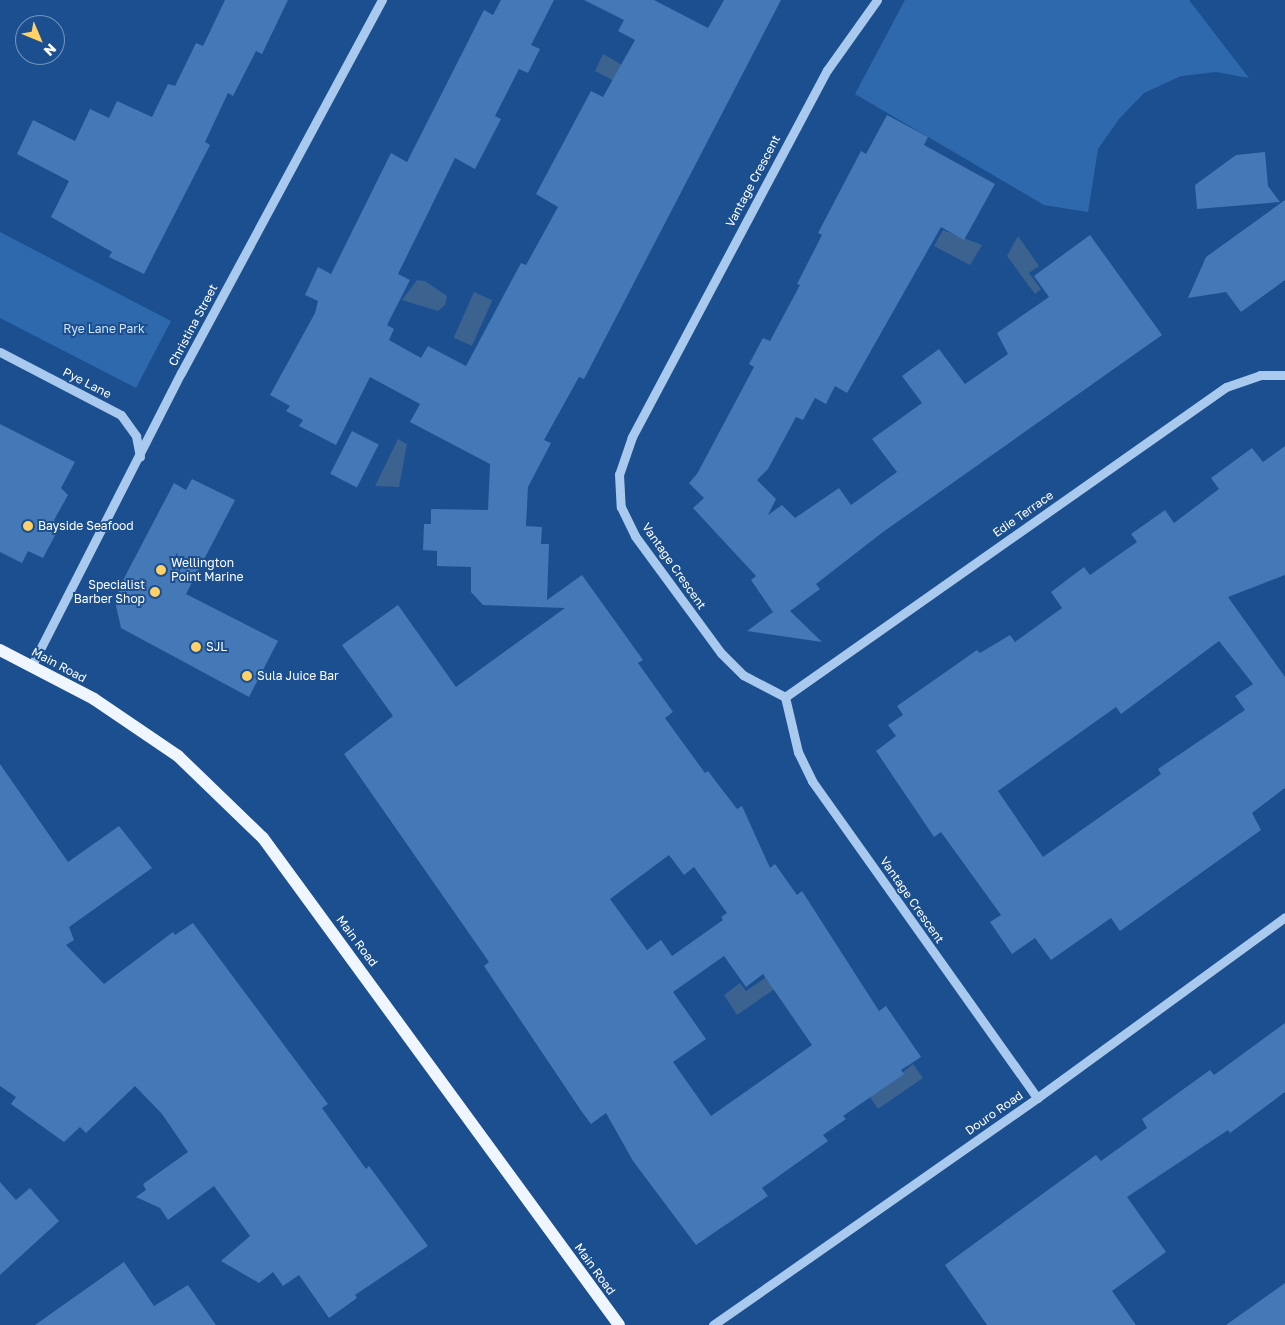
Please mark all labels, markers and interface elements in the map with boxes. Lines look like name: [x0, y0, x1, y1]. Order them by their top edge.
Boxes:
north arrow: [15, 15, 65, 65]
text: N: [40, 40, 60, 60]
street label: Vantage Crescent: [723, 133, 783, 229]
street label: Christina Street: [165, 282, 221, 368]
park label: Rye Lane Park: [63, 322, 145, 336]
street label: Pye Lane: [60, 365, 114, 401]
street label: Edie Terrace: [990, 488, 1056, 540]
place label: Bayside Seafood: [38, 519, 134, 533]
marker: Bayside Seafood: [22, 520, 34, 532]
street label: Vantage Crescent: [639, 520, 709, 612]
place label: Wellington Point Marine: [171, 556, 244, 584]
marker: Wellington Point Marine: [155, 564, 167, 576]
place label: Specialist Barber Shop: [74, 578, 145, 606]
marker: Specialist Barber Shop: [149, 586, 161, 598]
place label: SJL: [206, 640, 227, 654]
marker: SJL: [190, 641, 202, 653]
street label: Main Road: [29, 645, 89, 685]
place label: Sula Juice Bar: [257, 669, 339, 683]
marker: Sula Juice Bar: [241, 670, 253, 682]
street label: Vantage Crescent: [877, 854, 947, 946]
street label: Main Road: [333, 913, 381, 969]
street label: Douro Road: [962, 1088, 1026, 1138]
street label: Main Road: [572, 1240, 618, 1298]

